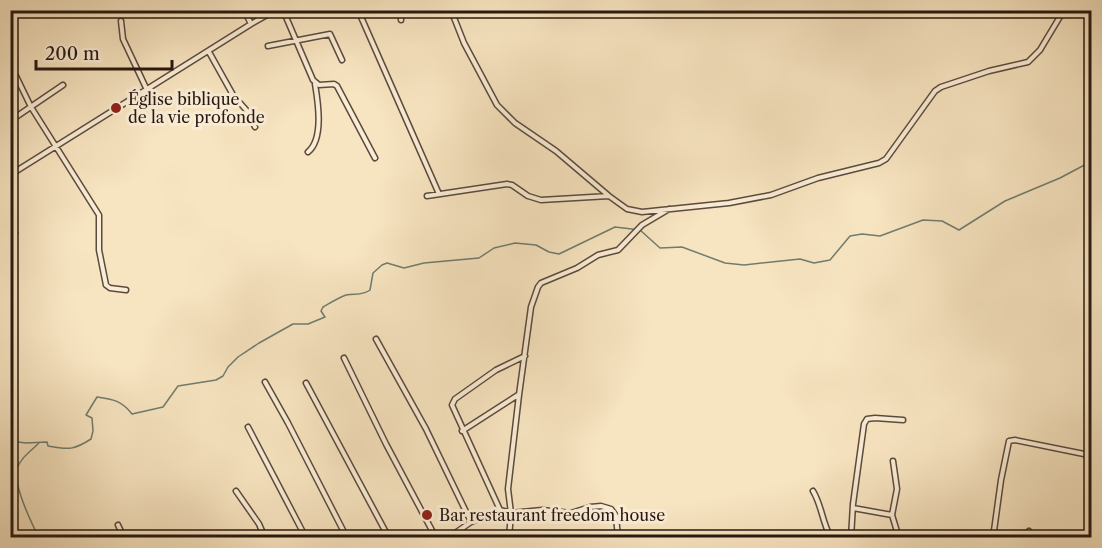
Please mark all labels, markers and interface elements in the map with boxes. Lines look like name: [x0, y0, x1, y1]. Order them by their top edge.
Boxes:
scale bar: [36, 33, 172, 71]
text: 200 m: [45, 43, 100, 65]
place label: Église biblique de la vie profonde: [128, 89, 265, 127]
marker: Église biblique de la vie profonde: [109, 101, 123, 115]
place label: Bar restaurant freedom house: [439, 505, 665, 525]
marker: Bar restaurant freedom house: [420, 508, 434, 522]

